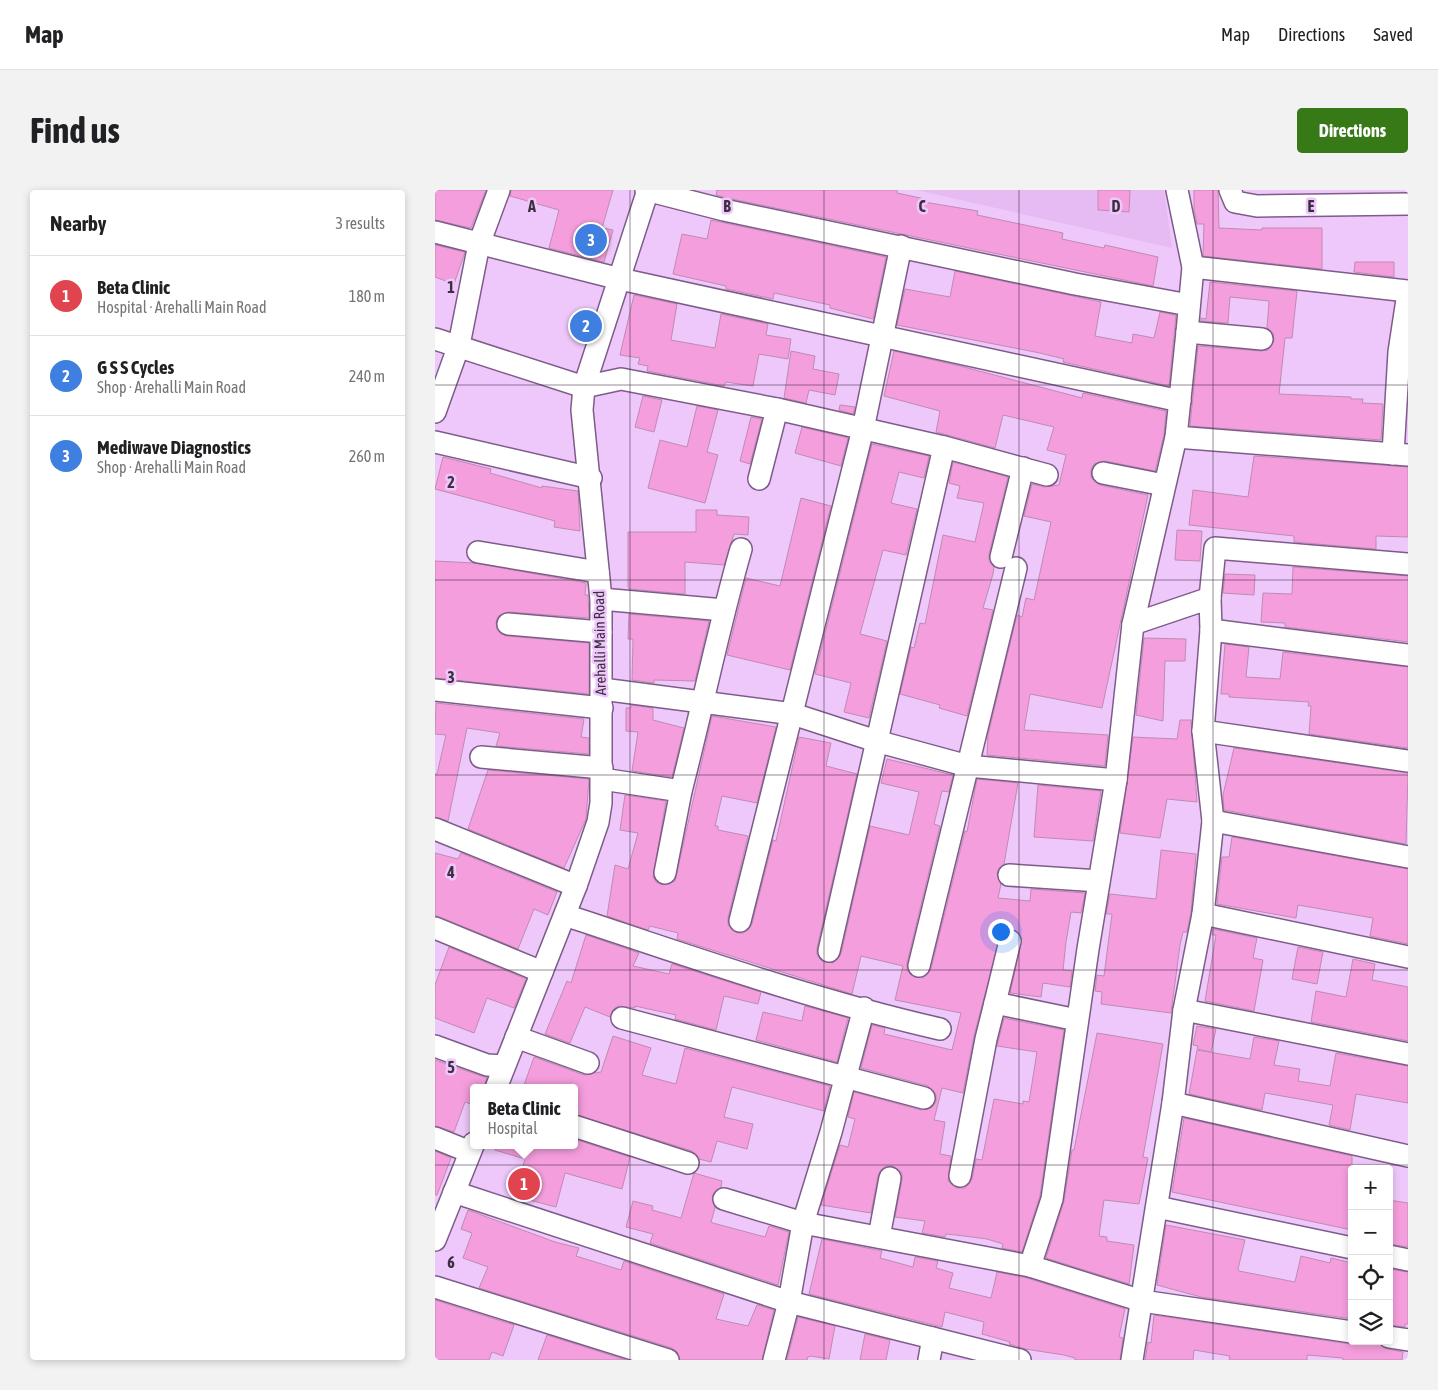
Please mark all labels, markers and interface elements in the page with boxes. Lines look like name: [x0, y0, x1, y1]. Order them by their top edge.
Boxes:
text: Map: [25, 21, 64, 48]
text: Map: [1221, 24, 1250, 45]
text: Directions: [1278, 24, 1345, 45]
text: Saved: [1373, 24, 1413, 45]
button: Directions: [1297, 108, 1408, 153]
text: Find us: [30, 110, 120, 150]
text: A: [527, 197, 536, 215]
text: B: [723, 197, 731, 215]
text: C: [918, 197, 926, 215]
text: D: [1112, 197, 1121, 215]
text: E: [1308, 197, 1315, 215]
text: Nearby: [50, 211, 106, 235]
text: 3 results: [335, 214, 385, 232]
pin: 3: [575, 221, 607, 259]
text: Beta Clinic: [97, 276, 170, 298]
text: 1: [447, 278, 455, 296]
text: 1: [62, 287, 70, 305]
text: 180 m: [349, 287, 385, 305]
text: Hospital · Arehalli Main Road: [97, 298, 267, 316]
pin: 2: [570, 307, 602, 345]
text: G S S Cycles: [97, 356, 174, 378]
text: 2: [62, 367, 70, 385]
text: 240 m: [349, 367, 385, 385]
text: Shop · Arehalli Main Road: [97, 378, 246, 396]
text: Mediwave Diagnostics: [97, 436, 251, 458]
text: 3: [62, 447, 70, 465]
text: 260 m: [349, 447, 385, 465]
text: Shop · Arehalli Main Road: [97, 458, 246, 476]
text: 2: [447, 473, 455, 491]
street label: Arehalli Main Road: [590, 591, 609, 696]
text: 3: [447, 668, 455, 686]
text: 4: [446, 863, 455, 881]
your location: [988, 919, 1014, 945]
text: 5: [447, 1058, 455, 1076]
popup: [470, 1084, 578, 1149]
text: Beta Clinic: [487, 1097, 561, 1119]
text: Hospital: [487, 1119, 537, 1137]
pin: 1: [508, 1165, 540, 1203]
map controls: [1348, 1165, 1393, 1345]
button: +: [1348, 1165, 1393, 1210]
button: −: [1348, 1210, 1393, 1255]
text: 6: [447, 1253, 455, 1271]
button: locate: [1348, 1255, 1393, 1300]
button: layers: [1348, 1300, 1393, 1345]

